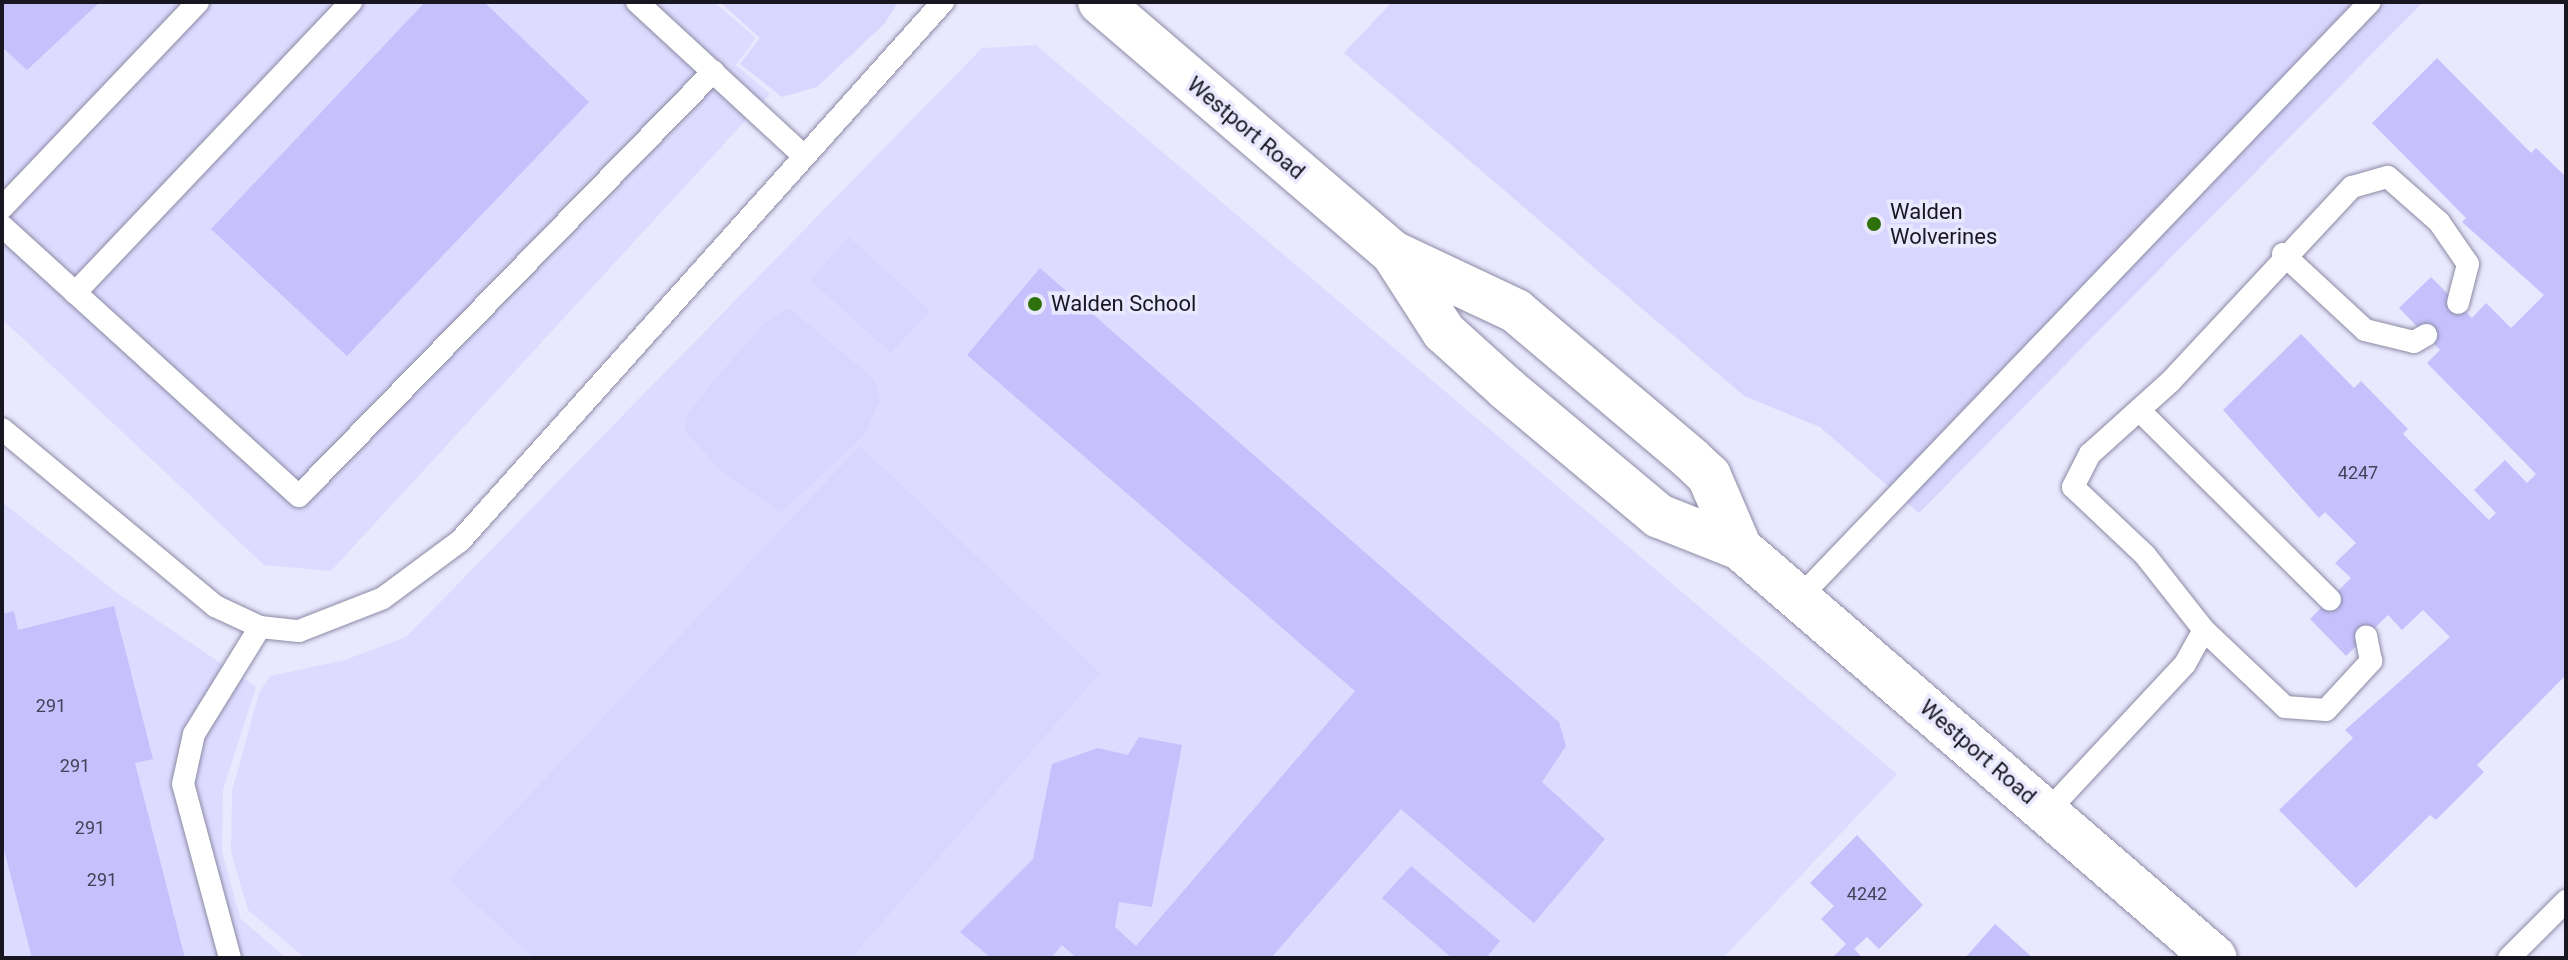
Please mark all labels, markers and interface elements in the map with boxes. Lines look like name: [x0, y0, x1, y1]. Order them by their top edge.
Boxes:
street label: Westport Road: [1182, 71, 1310, 185]
place label: Walden Wolverines: [1890, 198, 1997, 250]
marker: Walden Wolverines: [1865, 215, 1883, 233]
place label: Walden School: [1051, 291, 1196, 317]
marker: Walden School: [1026, 295, 1044, 313]
house number: 4247: [2338, 462, 2378, 484]
street label: Westport Road: [1914, 694, 2042, 810]
house number: 291: [36, 695, 66, 717]
house number: 291: [60, 755, 90, 777]
house number: 291: [75, 817, 105, 839]
house number: 291: [87, 869, 117, 891]
house number: 4242: [1847, 883, 1887, 905]

